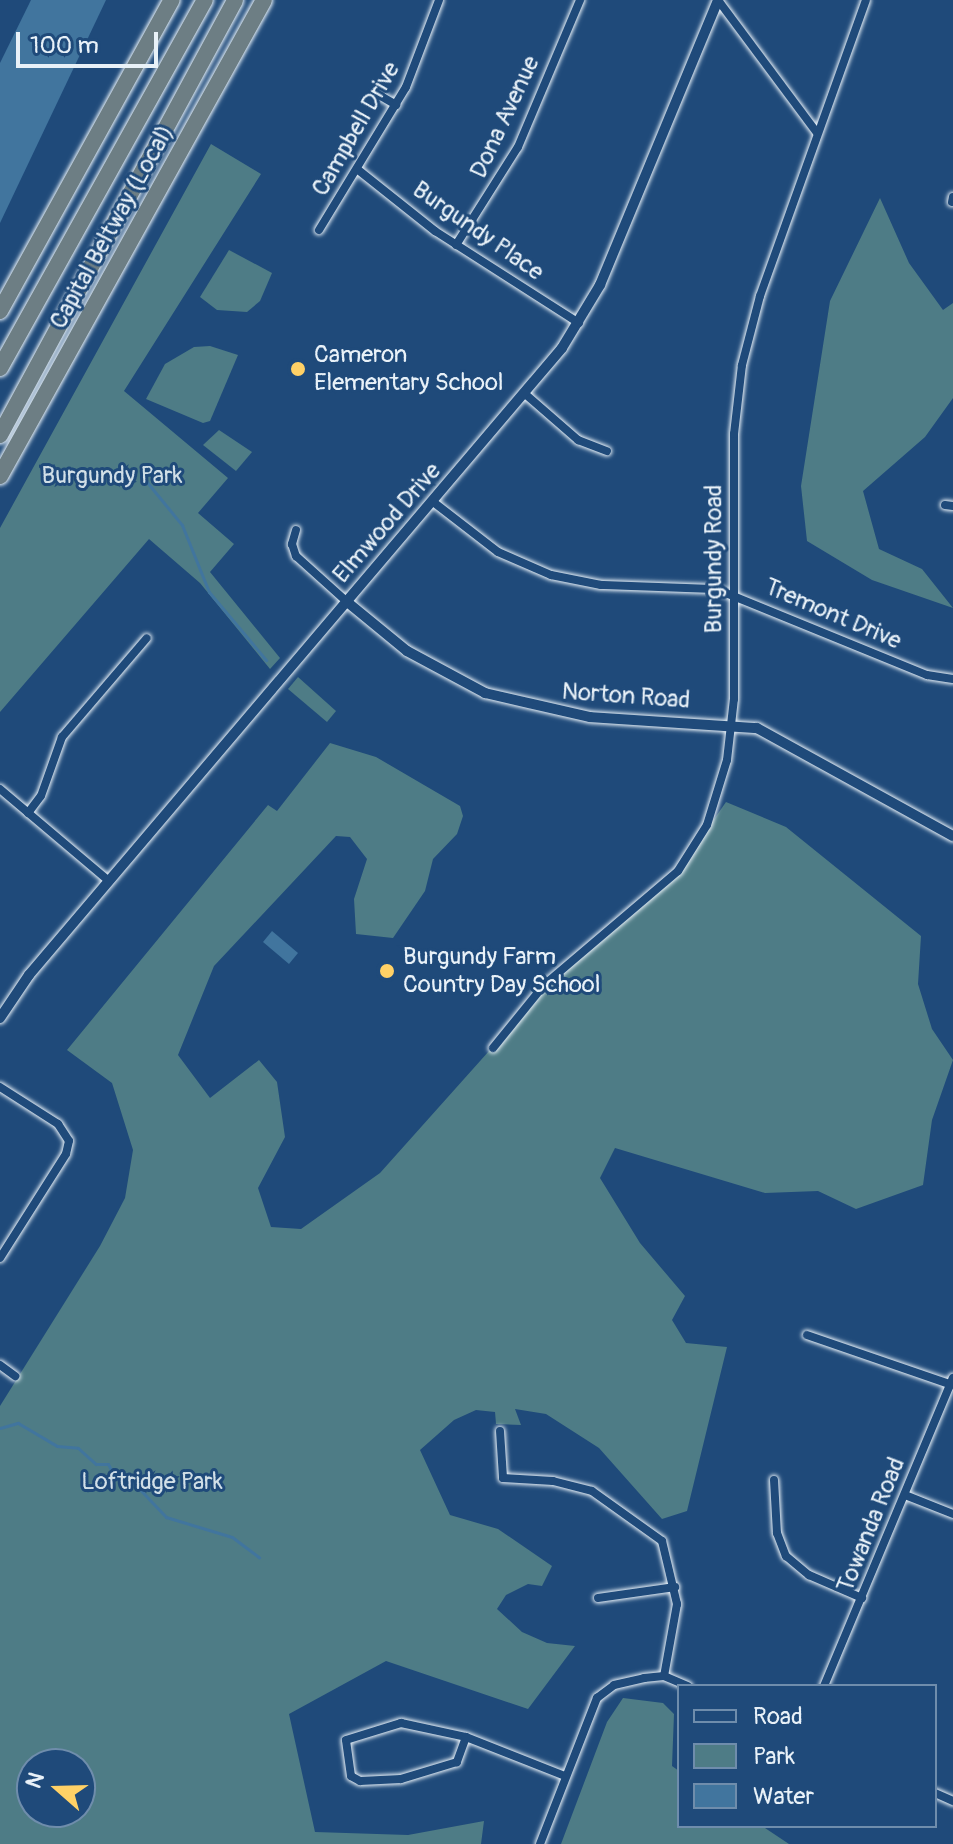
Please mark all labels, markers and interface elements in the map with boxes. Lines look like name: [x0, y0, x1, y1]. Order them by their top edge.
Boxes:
scale bar: [20, 16, 162, 66]
text: 100 m: [30, 31, 99, 60]
street label: Dona Avenue: [464, 51, 546, 183]
street label: Campbell Drive: [306, 57, 406, 201]
street label: Capital Beltway (Local): [44, 120, 180, 334]
street label: Burgundy Place: [407, 175, 549, 287]
place label: Cameron Elementary School: [314, 341, 504, 397]
marker: Cameron Elementary School: [289, 360, 307, 378]
street label: Elmwood Drive: [327, 457, 447, 589]
park label: Burgundy Park: [41, 462, 183, 490]
street label: Burgundy Road: [700, 485, 728, 633]
street label: Tremont Drive: [760, 572, 906, 656]
street label: Norton Road: [561, 677, 691, 715]
place label: Burgundy Farm Country Day School: [403, 943, 600, 999]
marker: Burgundy Farm Country Day School: [378, 962, 396, 980]
street label: Towanda Road: [831, 1453, 911, 1597]
park label: Loftridge Park: [81, 1468, 223, 1496]
legend: [677, 1684, 937, 1828]
text: Road: [753, 1702, 803, 1731]
text: Park: [753, 1742, 795, 1771]
north arrow: [16, 1748, 96, 1828]
text: N: [20, 1769, 51, 1792]
text: Water: [753, 1782, 814, 1811]

